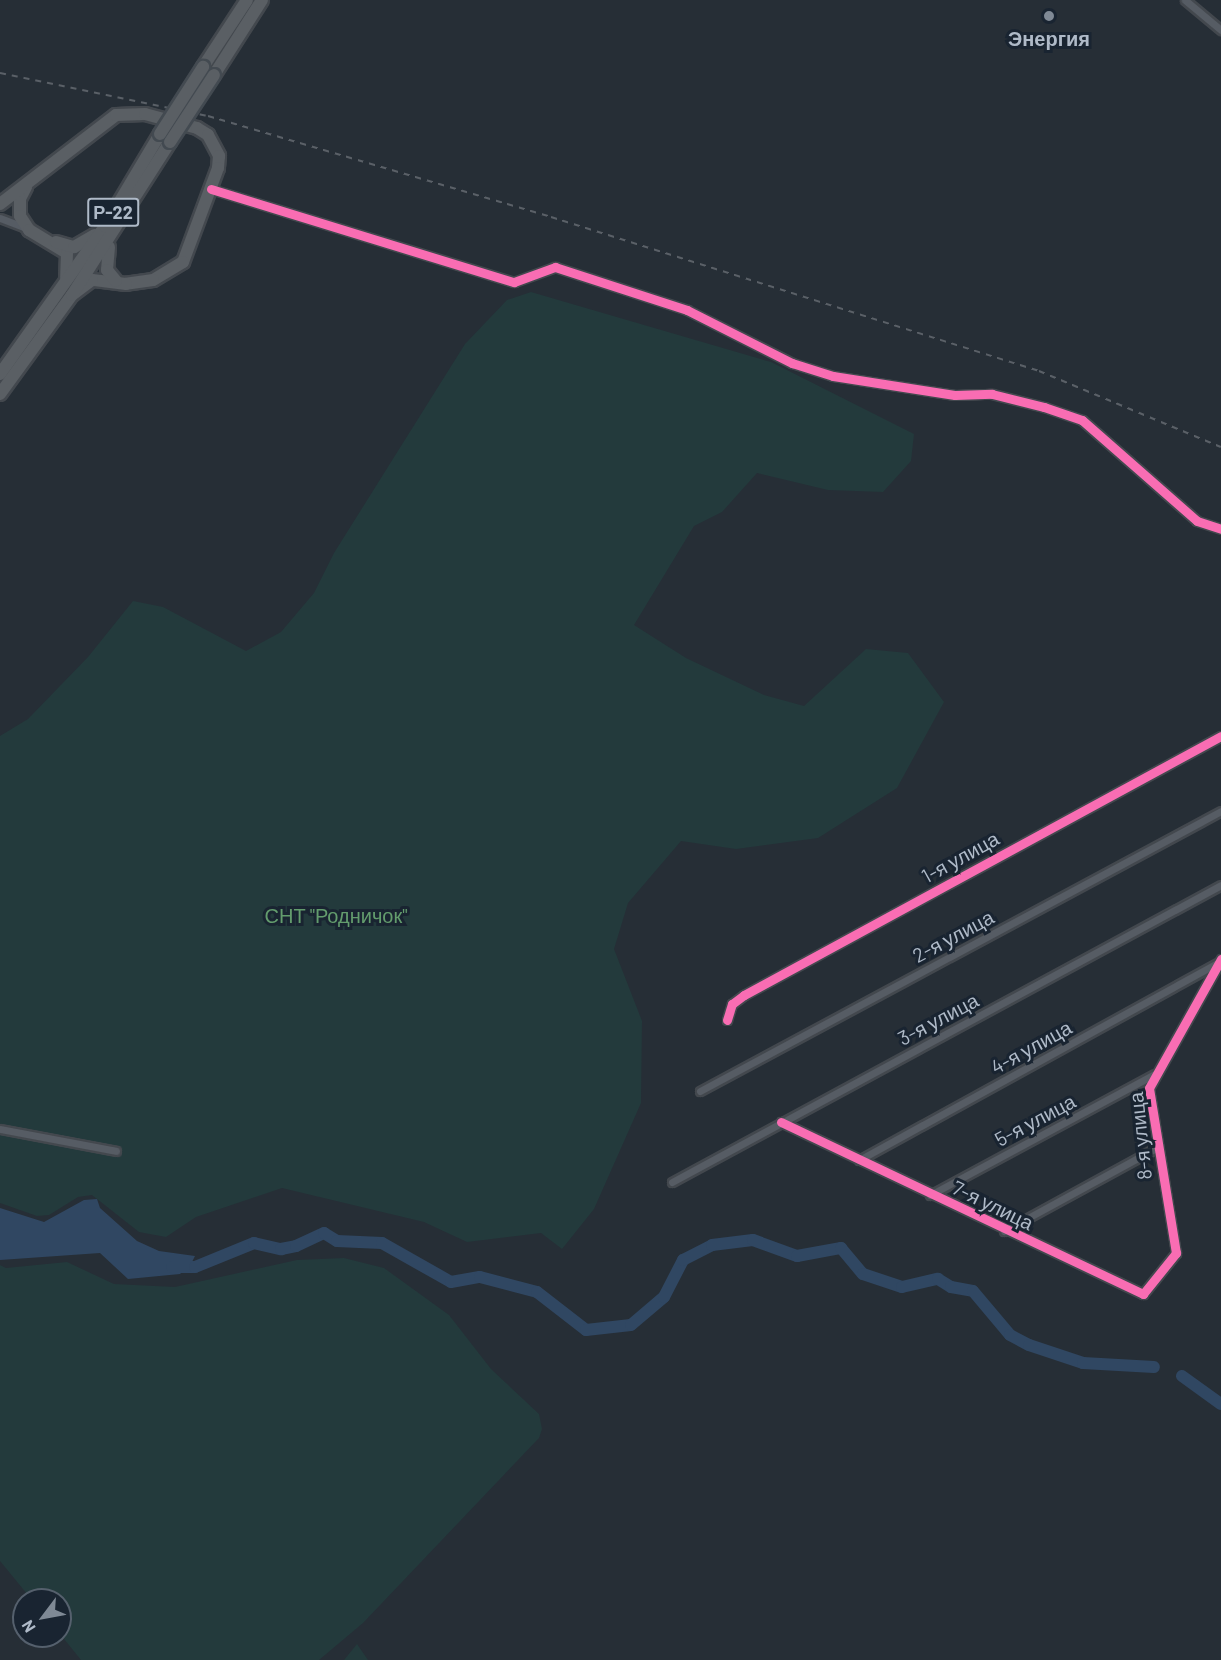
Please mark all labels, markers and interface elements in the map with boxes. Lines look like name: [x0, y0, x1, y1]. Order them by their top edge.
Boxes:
marker: Энергия: [1042, 9, 1056, 23]
place label: Энергия: [1008, 26, 1090, 50]
road number: Р-22: [86, 197, 140, 227]
street label: 1-я улица: [917, 826, 1003, 888]
park label: СНТ "Родничок": [265, 903, 407, 927]
street label: 2-я улица: [908, 905, 998, 967]
street label: 3-я улица: [894, 988, 982, 1050]
street label: 4-я улица: [986, 1015, 1076, 1079]
street label: 5-я улица: [991, 1089, 1079, 1151]
street label: 8-я улица: [1123, 1091, 1157, 1181]
street label: 7-я улица: [949, 1175, 1037, 1235]
north arrow: [12, 1588, 72, 1648]
text: N: [17, 1617, 39, 1636]

